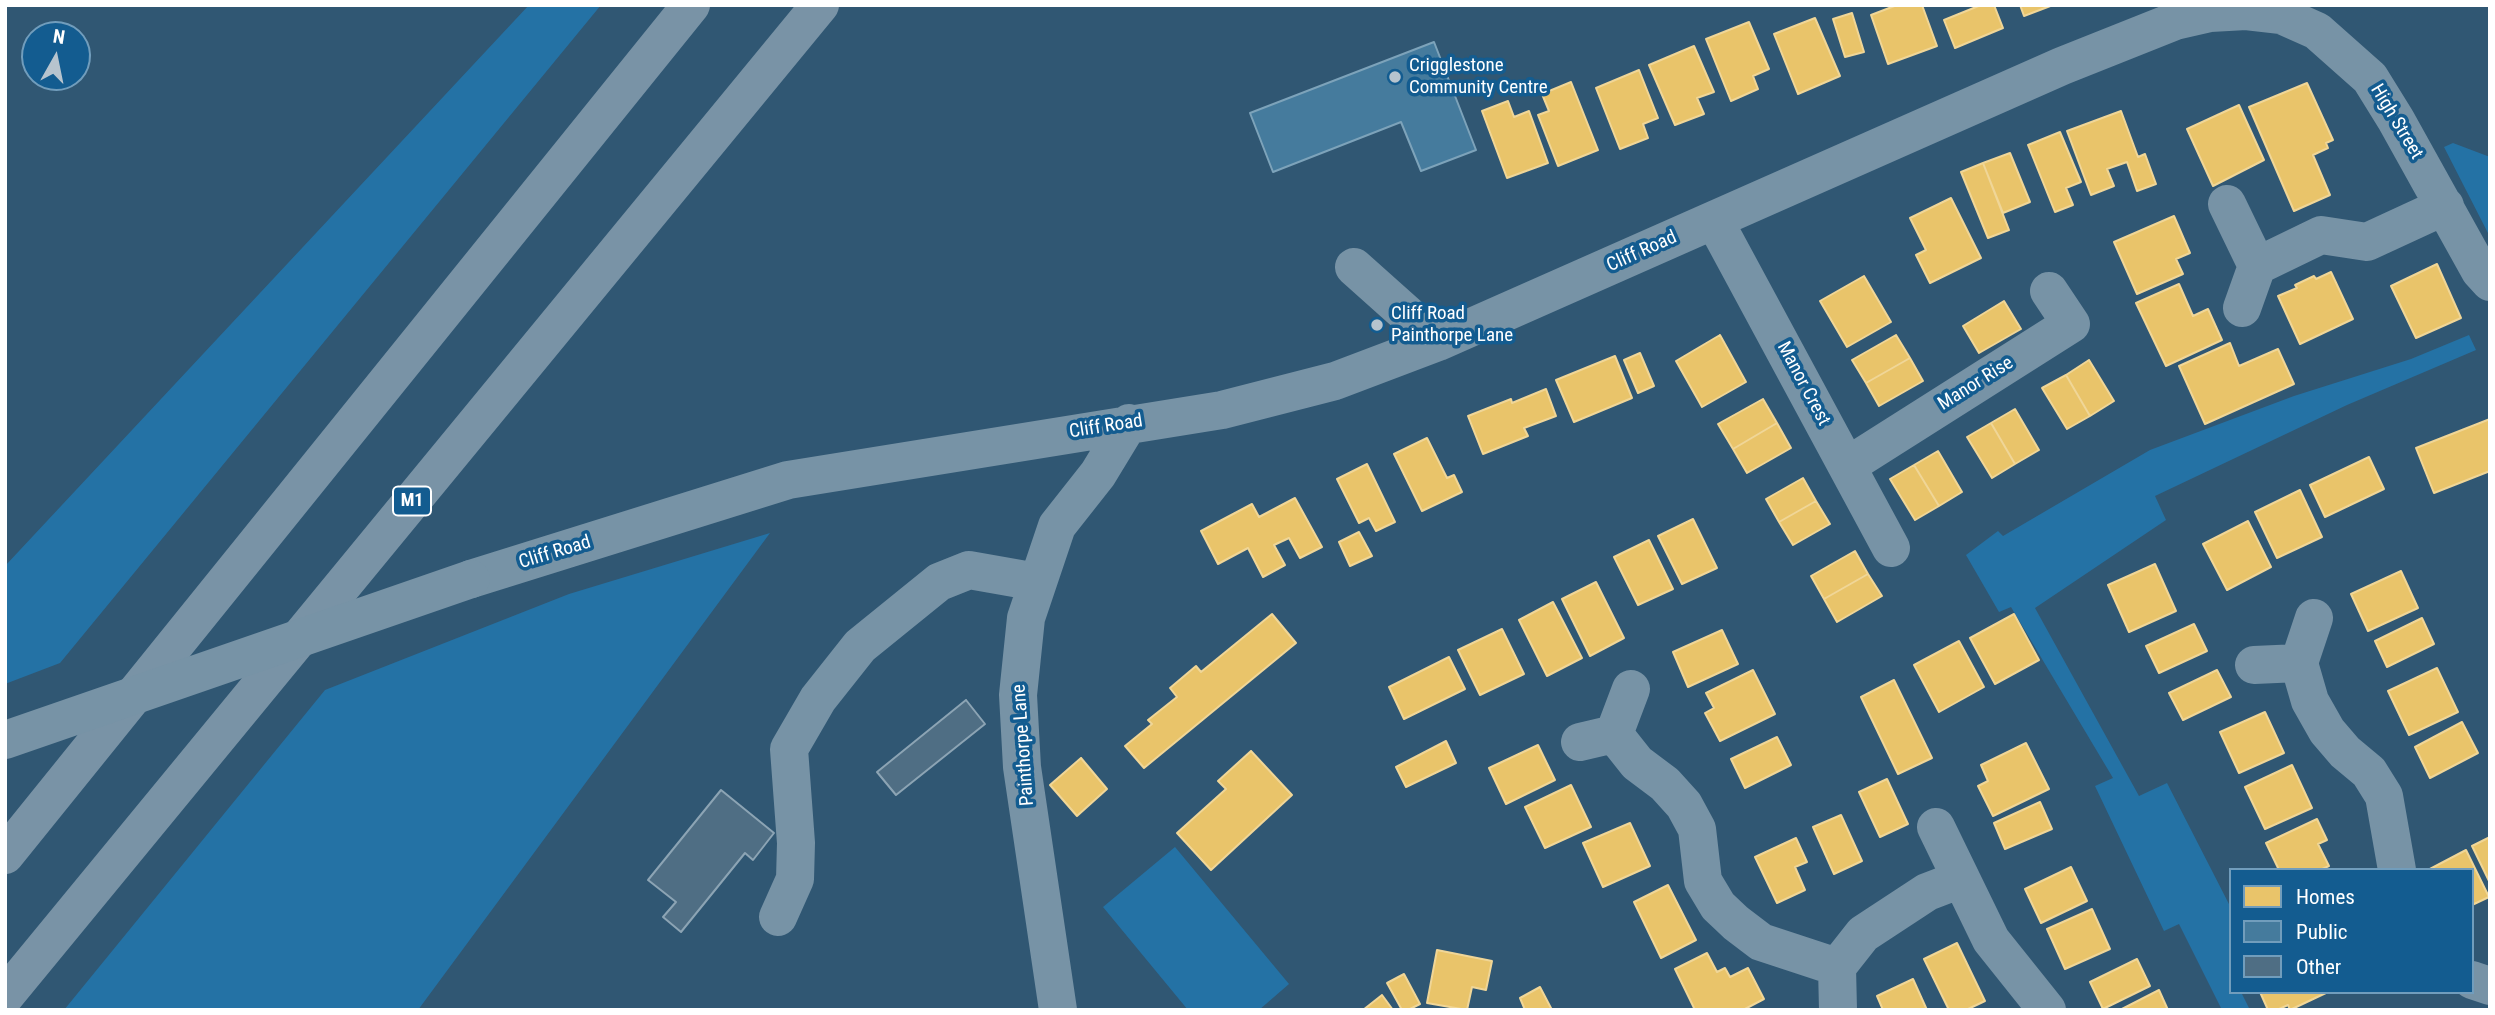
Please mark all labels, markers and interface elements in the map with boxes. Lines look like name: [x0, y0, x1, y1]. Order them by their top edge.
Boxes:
north arrow: [21, 21, 91, 91]
text: N: [51, 24, 67, 49]
place label: Crigglestone Community Centre: [1409, 55, 1548, 99]
marker: Crigglestone Community Centre: [1387, 69, 1403, 85]
street label: High Street: [2365, 80, 2427, 164]
street label: Cliff Road: [1604, 227, 1680, 277]
place label: Cliff Road Painthorpe Lane: [1391, 303, 1513, 347]
marker: Cliff Road Painthorpe Lane: [1369, 317, 1385, 333]
street label: Manor Crest: [1771, 338, 1835, 430]
street label: Manor Rise: [1934, 352, 2018, 416]
street label: Cliff Road: [1068, 410, 1144, 444]
road number: M1: [393, 486, 431, 516]
street label: Cliff Road: [516, 531, 594, 575]
street label: Painthorpe Lane: [1008, 683, 1040, 807]
legend: [2229, 868, 2474, 994]
text: Homes: [2296, 885, 2355, 909]
text: Public: [2296, 920, 2348, 944]
text: Other: [2296, 955, 2341, 979]

